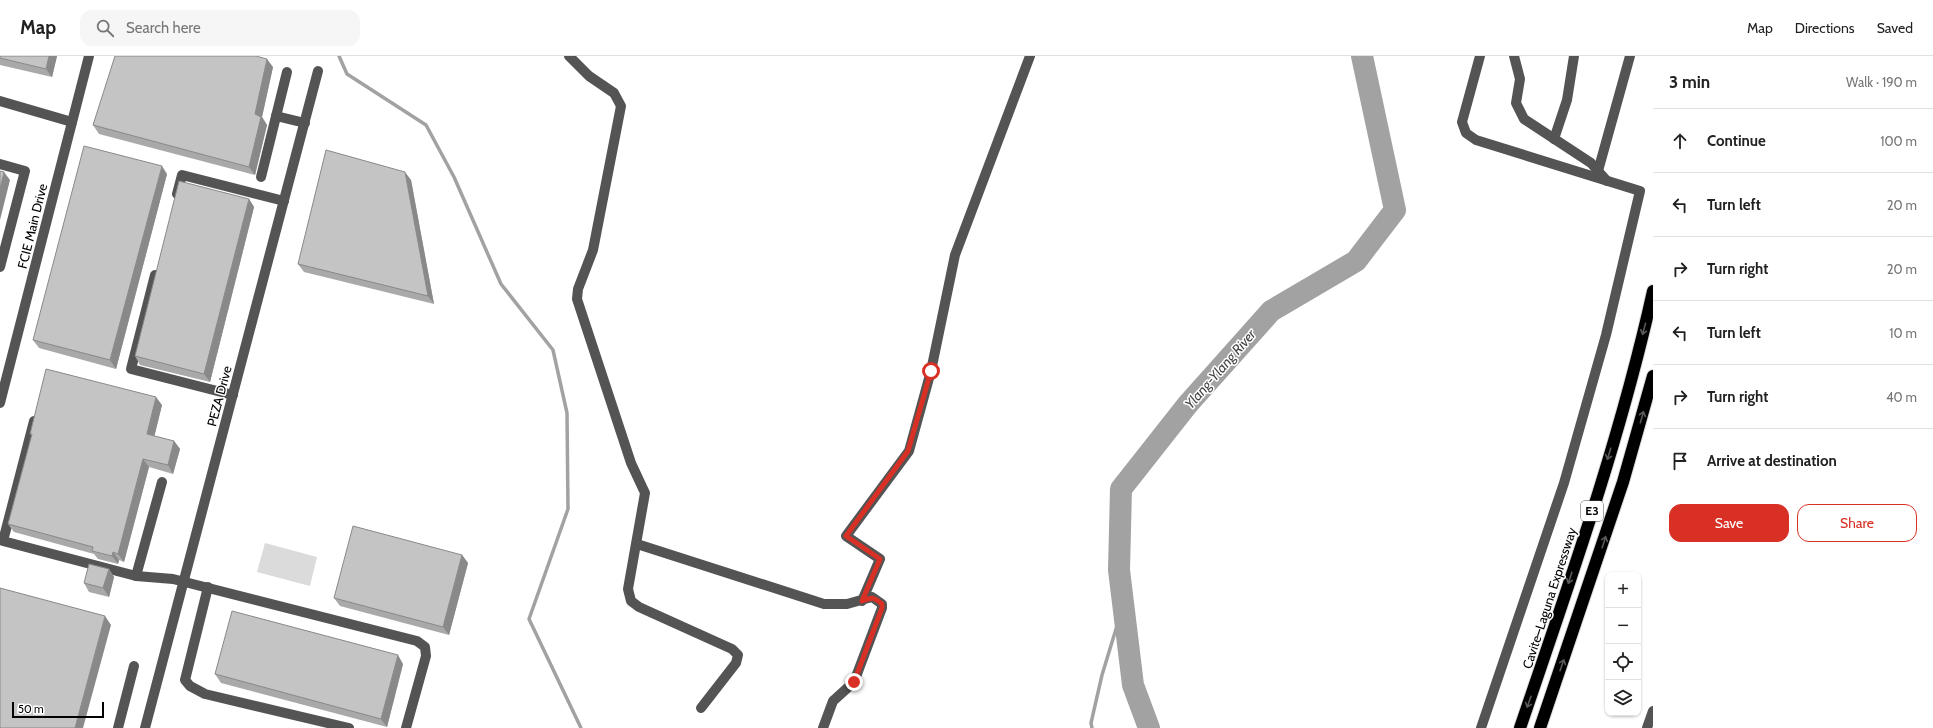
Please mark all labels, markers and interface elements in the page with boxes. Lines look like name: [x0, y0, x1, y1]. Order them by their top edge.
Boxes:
search box: [80, 10, 360, 46]
text: Map: [20, 16, 56, 39]
icon: search: [94, 17, 116, 39]
text: Search here: [126, 19, 201, 37]
text: Map: [1747, 19, 1773, 37]
text: Directions: [1795, 19, 1855, 37]
text: Saved: [1877, 19, 1913, 37]
text: 3 min: [1669, 72, 1710, 92]
text: Walk · 190 m: [1846, 74, 1917, 90]
icon: ahead: [1669, 130, 1691, 152]
text: Continue: [1707, 132, 1766, 150]
text: 100 m: [1880, 133, 1917, 149]
street label: FCIE Main Drive: [14, 182, 50, 270]
icon: left: [1669, 194, 1691, 216]
text: Turn left: [1707, 196, 1761, 214]
text: 20 m: [1887, 197, 1917, 213]
icon: right: [1669, 258, 1691, 280]
text: Turn right: [1707, 260, 1768, 278]
text: 20 m: [1887, 261, 1917, 277]
one-way arrow: [1640, 322, 1647, 335]
icon: left: [1669, 322, 1691, 344]
text: Turn left: [1707, 324, 1761, 342]
water label: Ylang-Ylang River: [1181, 325, 1260, 412]
text: 10 m: [1889, 325, 1917, 341]
route start: [922, 362, 940, 380]
street label: PEZA Drive: [203, 364, 235, 428]
icon: right: [1669, 386, 1691, 408]
text: Turn right: [1707, 388, 1768, 406]
text: 40 m: [1886, 389, 1917, 405]
one-way arrow: [1639, 411, 1646, 424]
one-way arrow: [1605, 448, 1612, 461]
icon: arrive: [1669, 450, 1691, 472]
text: Arrive at destination: [1707, 452, 1837, 470]
road number: E3: [1581, 501, 1603, 521]
button: Save: [1669, 504, 1789, 542]
button: Share: [1797, 504, 1917, 542]
street label: Cavite–Laguna Expressway: [1519, 525, 1580, 671]
one-way arrow: [1600, 536, 1608, 548]
one-way arrow: [1566, 572, 1574, 584]
map controls: [1605, 572, 1641, 716]
button: +: [1605, 572, 1641, 608]
button: −: [1605, 608, 1641, 644]
button: locate: [1605, 644, 1641, 680]
one-way arrow: [1558, 659, 1566, 671]
route end: [845, 673, 863, 691]
button: layers: [1605, 680, 1641, 716]
one-way arrow: [1525, 695, 1533, 707]
scale bar: [12, 700, 104, 719]
text: 50 m: [18, 702, 44, 716]

